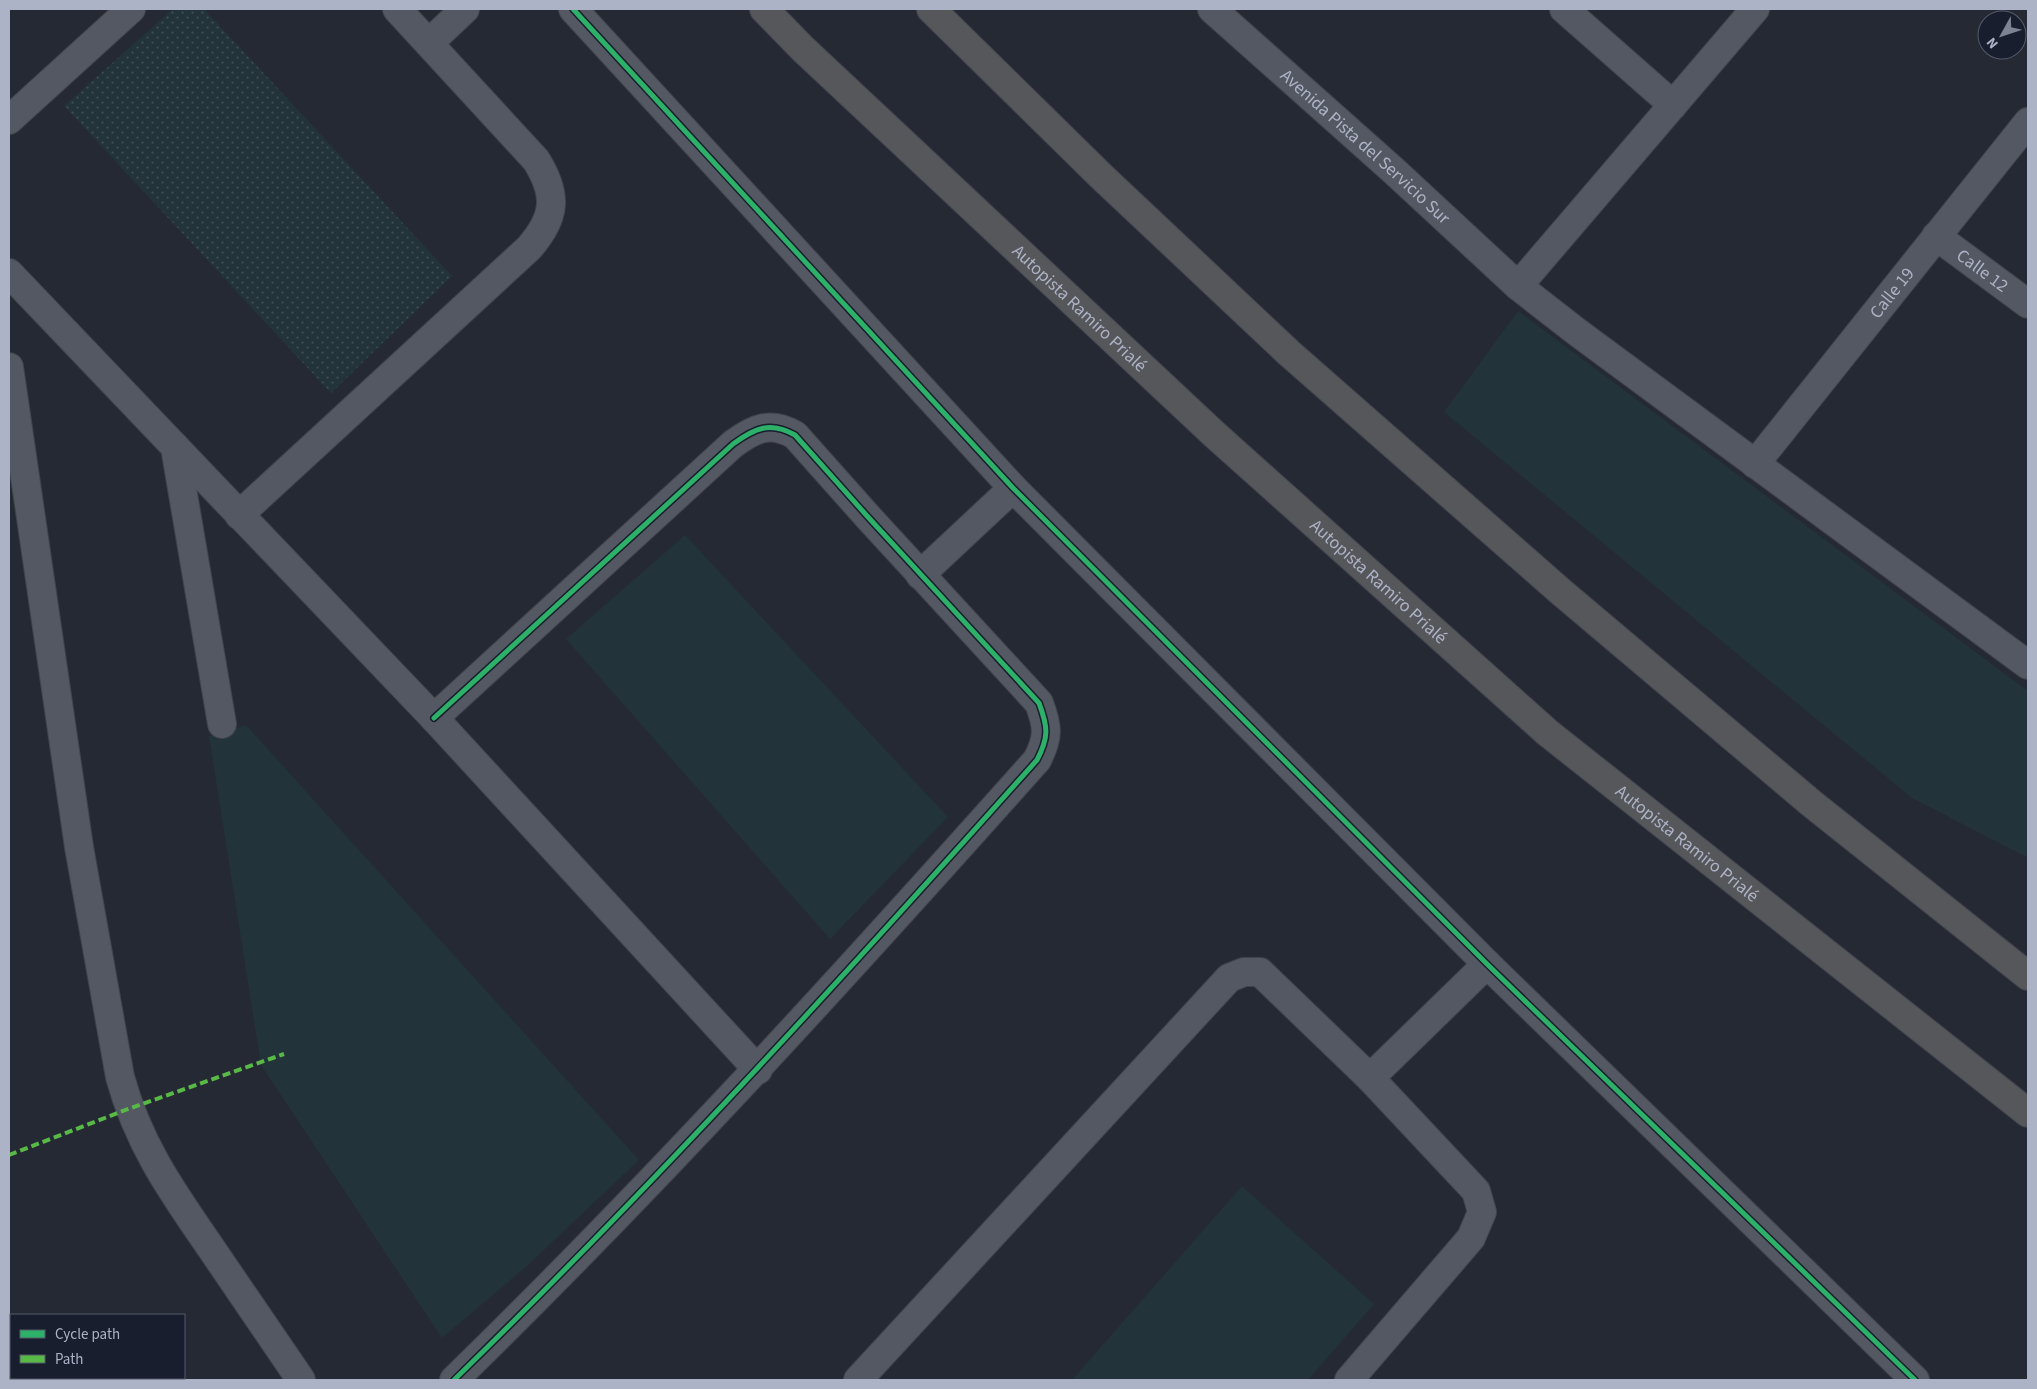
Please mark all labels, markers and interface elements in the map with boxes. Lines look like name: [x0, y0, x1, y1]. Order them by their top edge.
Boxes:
north arrow: [1977, 10, 2027, 60]
text: N: [1982, 33, 2003, 53]
street label: Avenida Pista del Servicio Sur: [1275, 63, 1456, 230]
street label: Autopista Ramiro Prialé: [1007, 239, 1153, 378]
street label: Calle 12: [1951, 243, 2014, 298]
street label: Calle 19: [1863, 262, 1920, 324]
street label: Autopista Ramiro Prialé: [1304, 513, 1453, 650]
street label: Autopista Ramiro Prialé: [1610, 779, 1764, 908]
legend: [10, 1314, 185, 1379]
text: Cycle path: [55, 1324, 120, 1345]
text: Path: [55, 1349, 83, 1370]

